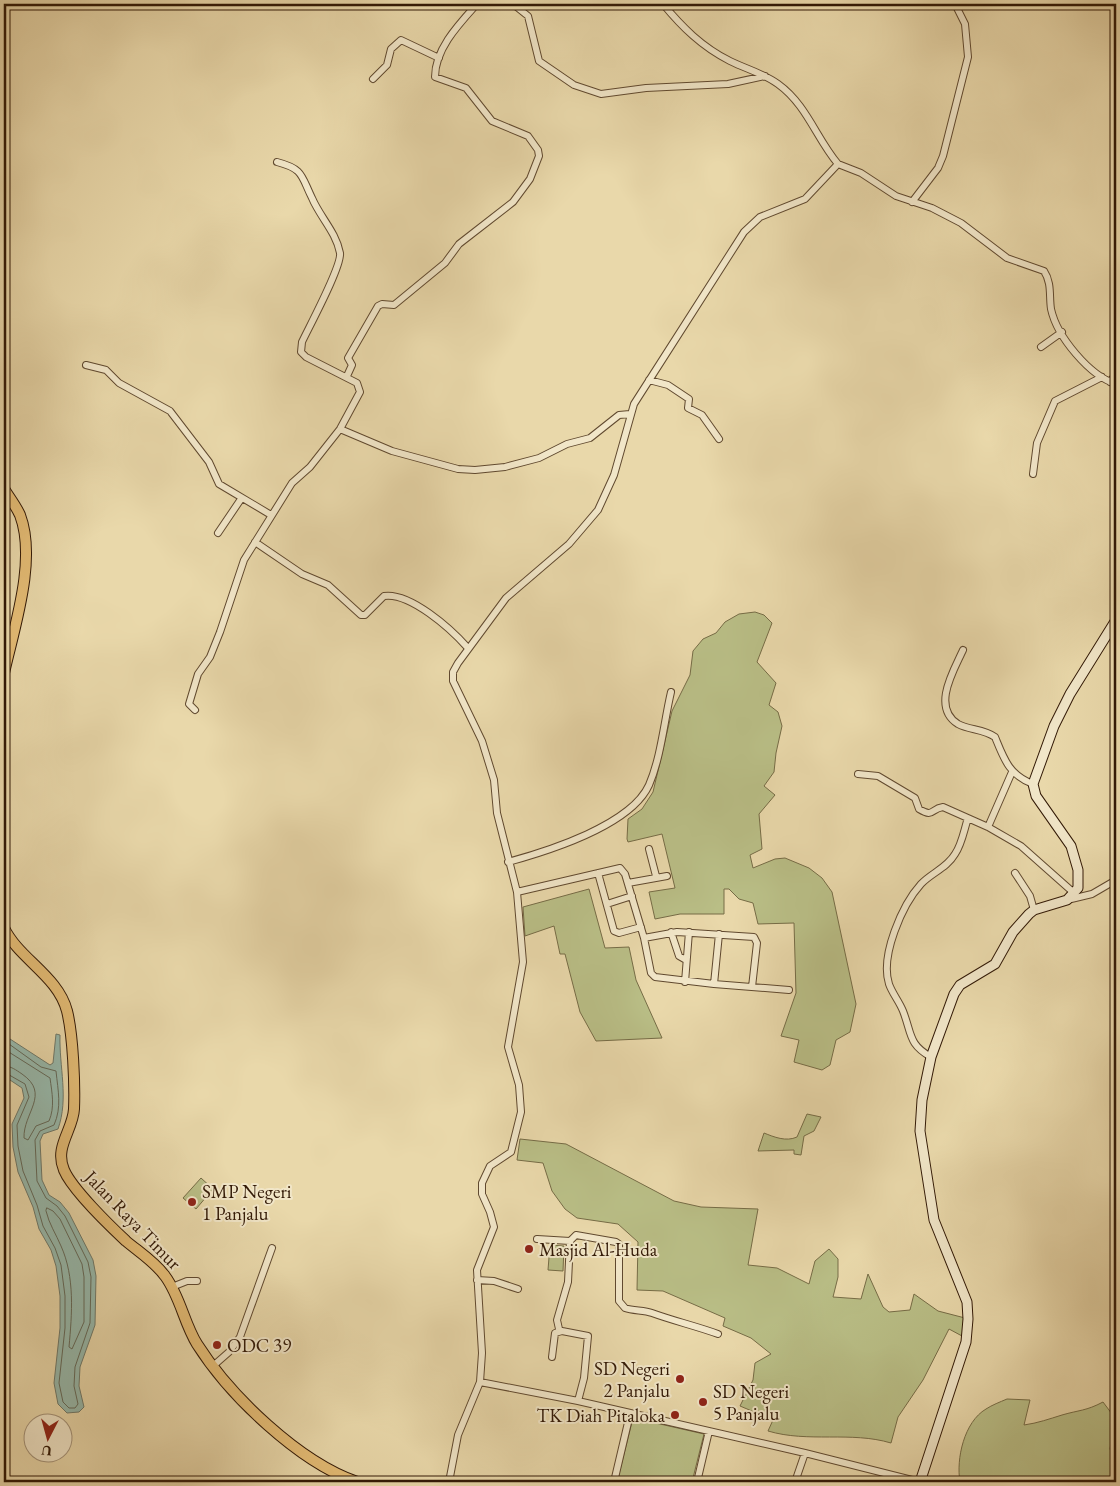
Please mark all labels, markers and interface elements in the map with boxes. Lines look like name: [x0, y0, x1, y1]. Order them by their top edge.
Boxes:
street label: Jalan Raya Timur: [78, 1164, 187, 1276]
place label: SMP Negeri 1 Panjalu: [202, 1179, 292, 1226]
marker: SMP Negeri 1 Panjalu: [186, 1196, 198, 1208]
place label: Masjid Al-Huda: [539, 1237, 658, 1262]
marker: Masjid Al-Huda: [523, 1243, 535, 1255]
place label: ODC 39: [227, 1333, 291, 1358]
marker: ODC 39: [211, 1339, 223, 1351]
place label: SD Negeri 2 Panjalu: [594, 1356, 670, 1403]
marker: SD Negeri 2 Panjalu: [674, 1373, 686, 1385]
place label: SD Negeri 5 Panjalu: [713, 1379, 789, 1426]
marker: SD Negeri 5 Panjalu: [697, 1396, 709, 1408]
place label: TK Diah Pitaloka: [537, 1403, 665, 1428]
marker: TK Diah Pitaloka: [669, 1409, 681, 1421]
north arrow: [22, 1414, 72, 1464]
text: U: [40, 1441, 53, 1460]

